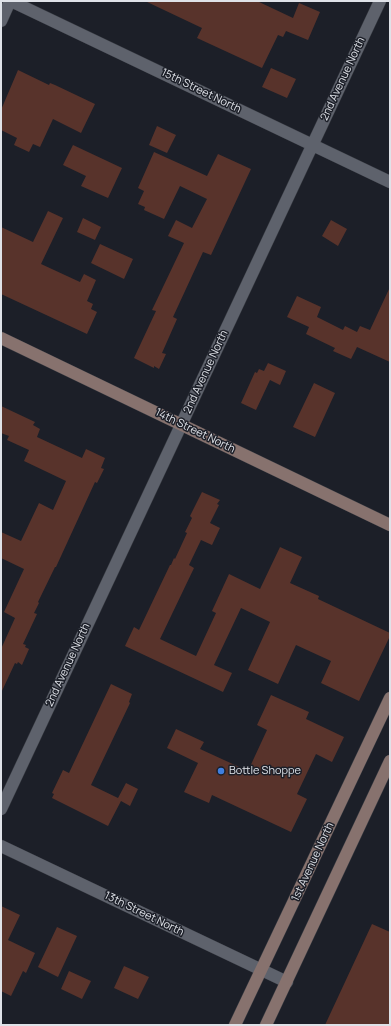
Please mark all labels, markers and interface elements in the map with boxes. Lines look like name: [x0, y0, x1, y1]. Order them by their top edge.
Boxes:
street label: 2nd Avenue North: [318, 35, 368, 123]
street label: 15th Street North: [159, 66, 243, 116]
street label: 2nd Avenue North: [181, 328, 231, 416]
street label: 14th Street North: [153, 406, 237, 456]
street label: 2nd Avenue North: [43, 621, 93, 709]
place label: Bottle Shoppe: [229, 764, 301, 778]
marker: Bottle Shoppe: [216, 766, 226, 776]
street label: 1st Avenue North: [289, 820, 337, 904]
street label: 13th Street North: [102, 889, 186, 939]

